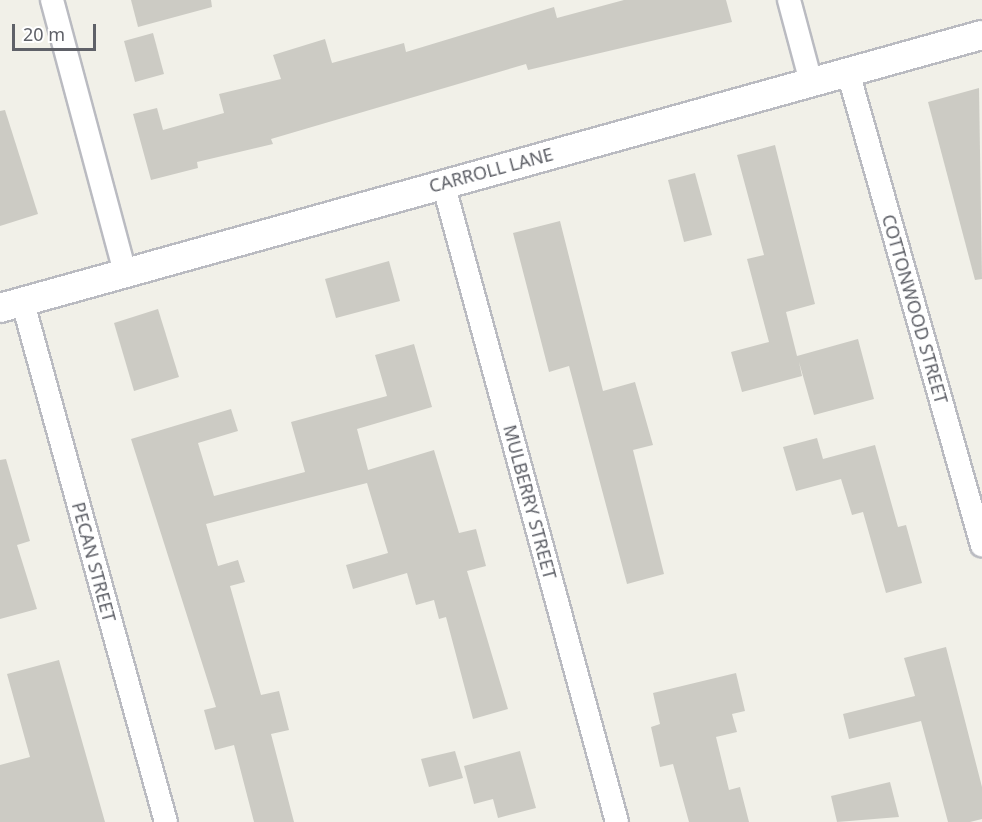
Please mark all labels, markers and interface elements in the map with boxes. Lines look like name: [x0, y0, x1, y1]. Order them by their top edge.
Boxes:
scale bar: [15, 12, 99, 50]
text: 20 m: [23, 22, 65, 46]
street label: CARROLL LANE: [427, 143, 555, 197]
street label: COTTONWOOD STREET: [878, 212, 952, 406]
street label: MULBERRY STREET: [499, 422, 561, 582]
street label: PECAN STREET: [68, 500, 120, 624]

